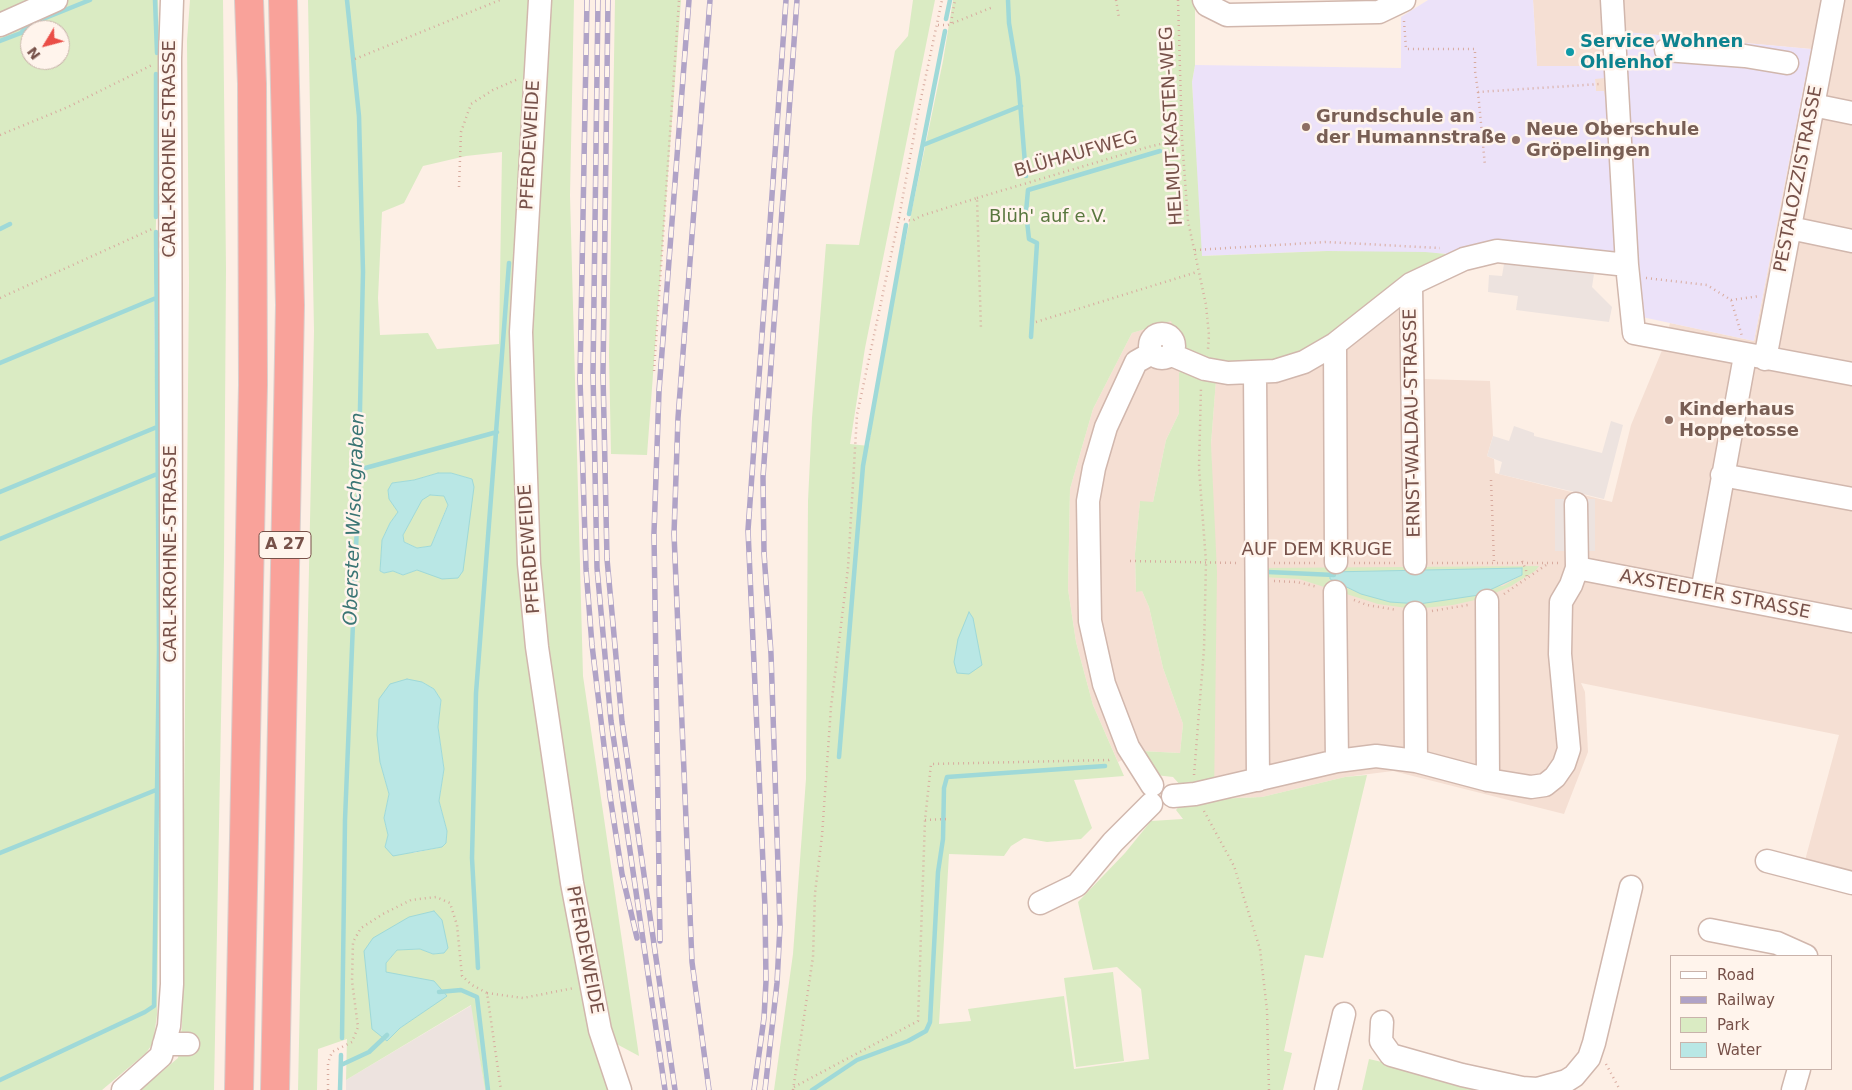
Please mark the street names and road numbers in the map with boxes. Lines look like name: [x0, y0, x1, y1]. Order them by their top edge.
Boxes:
street label: HELMUT-KASTEN-WEG: [1156, 26, 1188, 226]
street label: CARL-KROHNE-STRASSE: [159, 40, 181, 258]
street label: PFERDEWEIDE: [517, 80, 545, 210]
street label: PESTALOZZISTRASSE: [1770, 84, 1828, 274]
street label: BLÜHAUFWEG: [1012, 127, 1140, 183]
street label: ERNST-WALDAU-STRASSE: [1400, 308, 1426, 538]
street label: CARL-KROHNE-STRASSE: [160, 445, 182, 663]
street label: PFERDEWEIDE: [515, 483, 545, 615]
road number: A 27: [259, 532, 311, 558]
street label: AUF DEM KRUGE: [1242, 539, 1392, 561]
street label: AXSTEDTER STRASSE: [1618, 566, 1812, 624]
street label: PFERDEWEIDE: [561, 884, 607, 1016]

